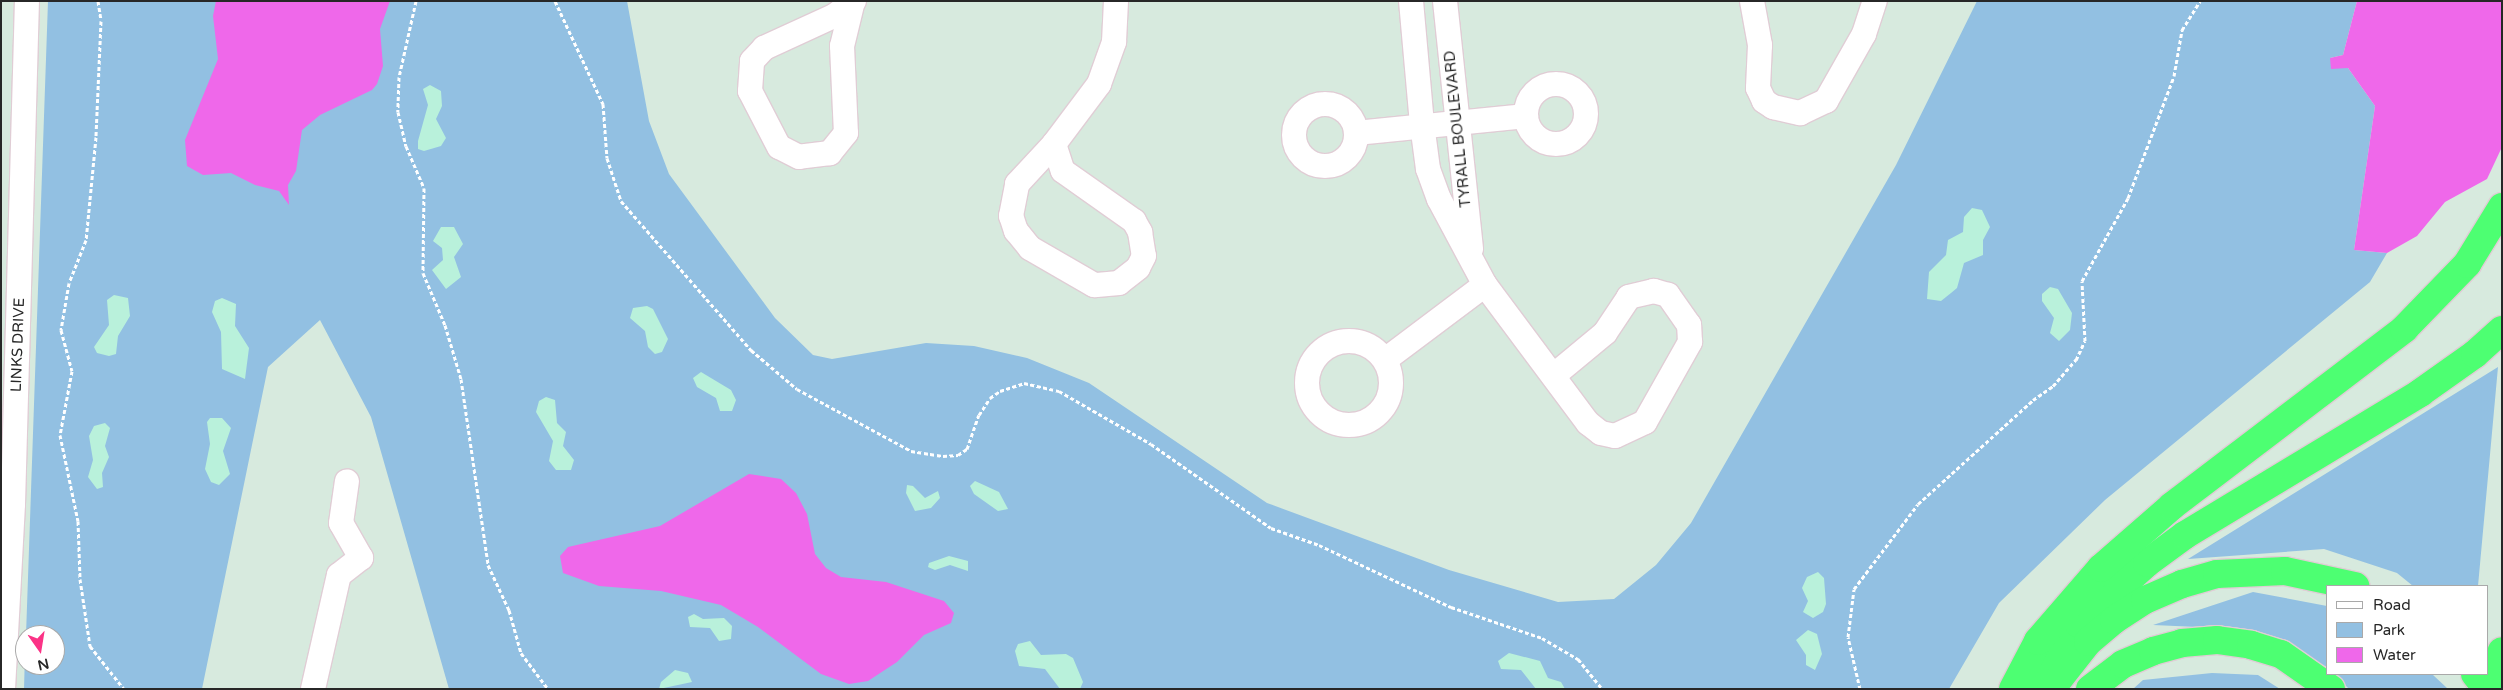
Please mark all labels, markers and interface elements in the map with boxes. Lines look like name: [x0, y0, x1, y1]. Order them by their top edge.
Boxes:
street label: TYRALL BOULEVARD: [1441, 50, 1475, 208]
street label: LINKS DRIVE: [7, 298, 29, 392]
legend: [2326, 585, 2488, 675]
text: Road: [2373, 596, 2411, 614]
text: Park: [2373, 621, 2405, 639]
north arrow: [15, 625, 65, 675]
text: Water: [2373, 646, 2416, 664]
text: N: [36, 655, 51, 674]

